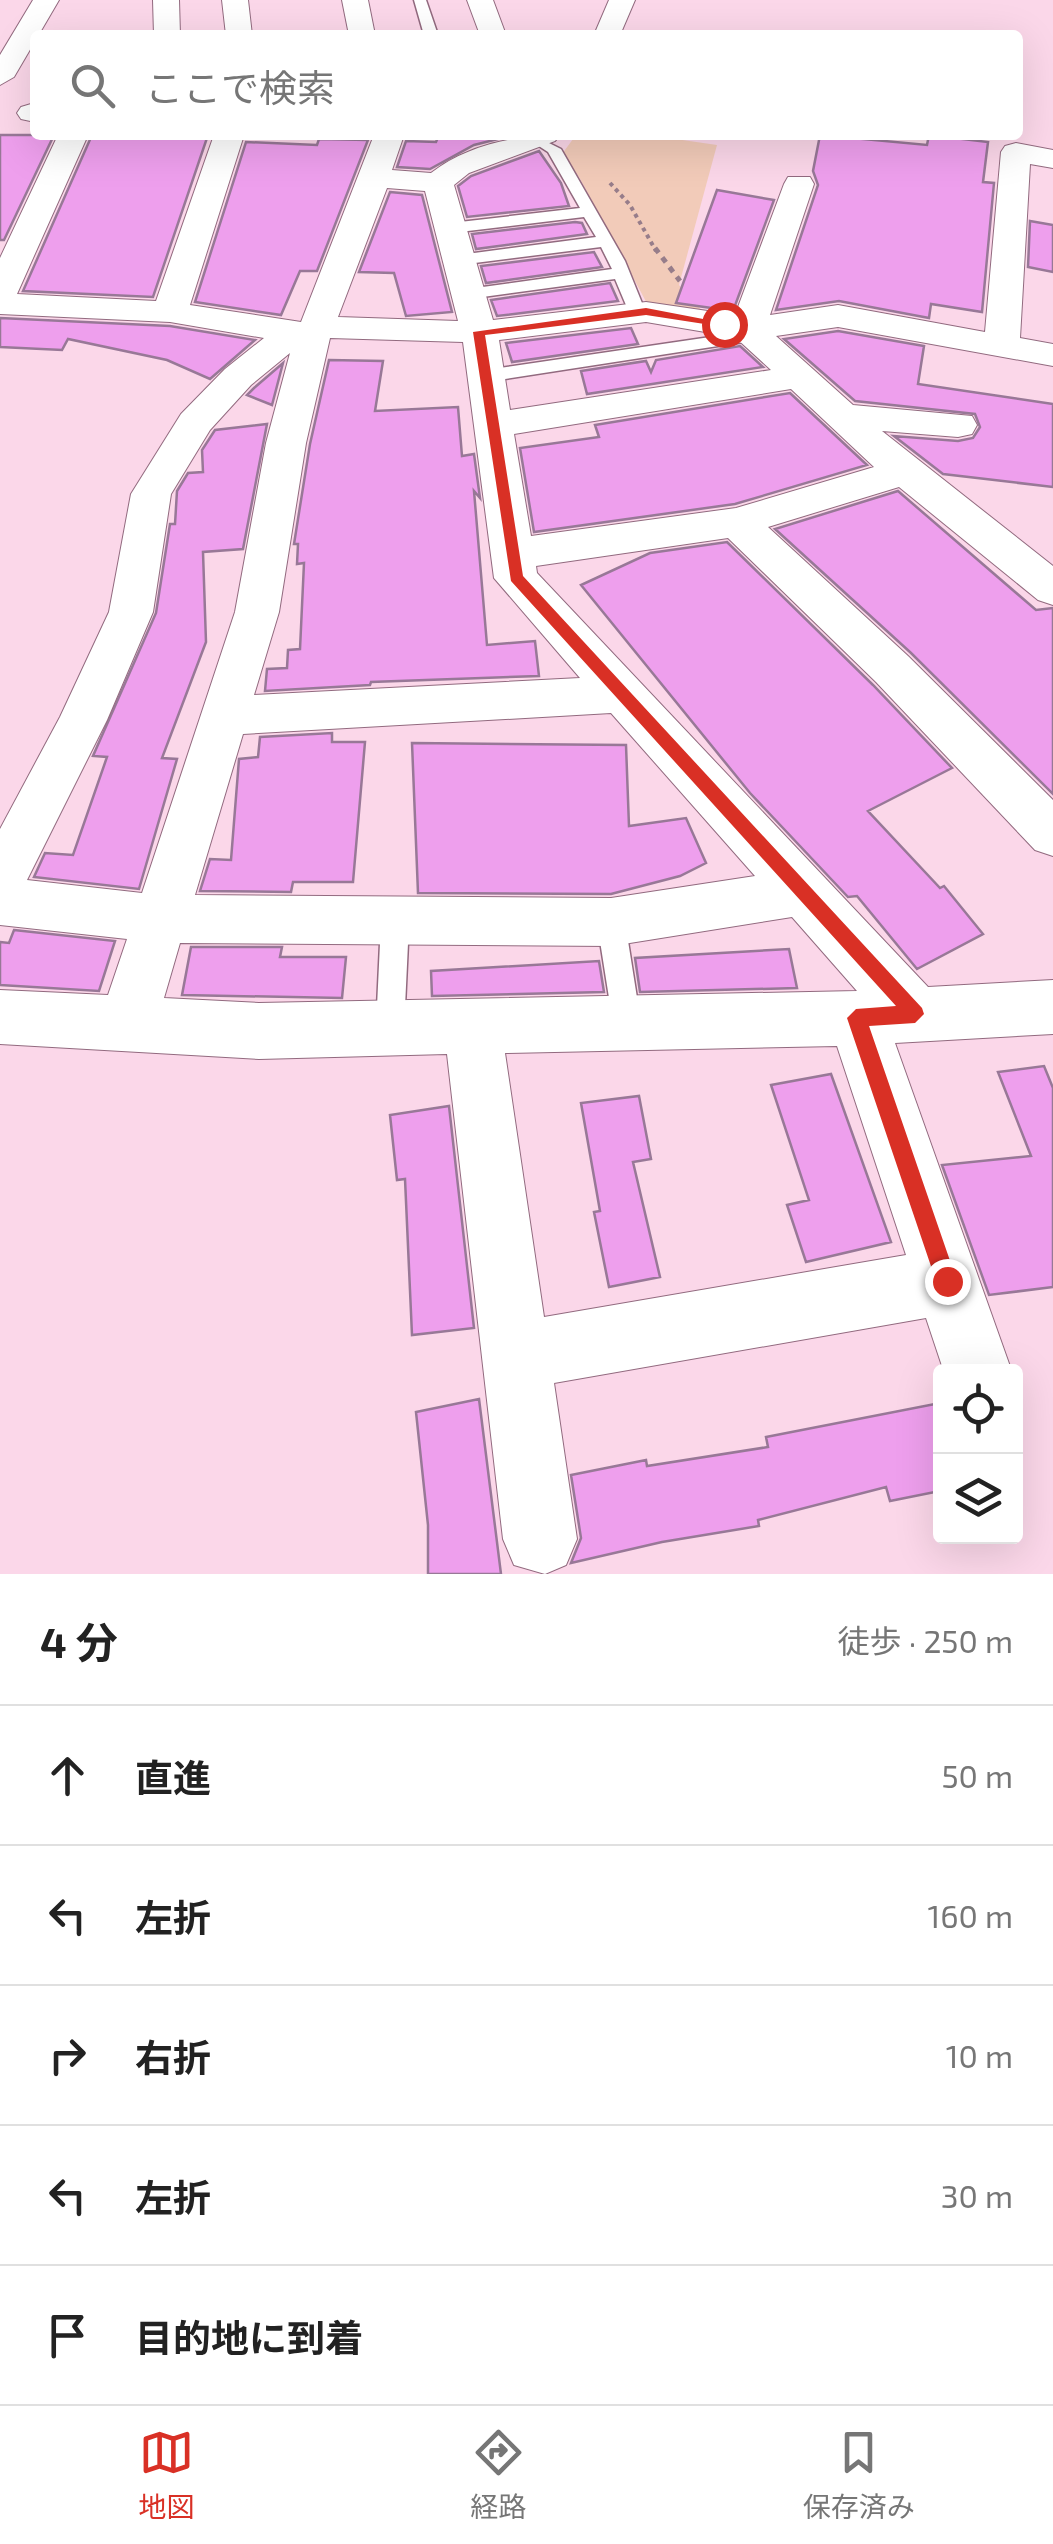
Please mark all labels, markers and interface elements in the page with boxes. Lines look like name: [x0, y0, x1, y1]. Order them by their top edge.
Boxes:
search box: [30, 30, 1023, 140]
icon: search: [65, 58, 120, 113]
text: ここで検索: [145, 64, 335, 110]
route start: [702, 302, 748, 348]
route end: [925, 1259, 971, 1305]
map controls: [933, 1364, 1023, 1544]
button: locate: [933, 1364, 1023, 1454]
button: layers: [933, 1454, 1023, 1544]
text: 4 分: [40, 1616, 118, 1666]
text: 徒歩 · 250 m: [838, 1621, 1013, 1659]
icon: ahead: [40, 1748, 95, 1803]
text: 直進: [135, 1754, 211, 1800]
text: 50 m: [941, 1756, 1013, 1794]
icon: left: [40, 1888, 95, 1943]
text: 左折: [135, 1894, 211, 1940]
text: 160 m: [927, 1896, 1013, 1934]
icon: right: [40, 2028, 95, 2083]
text: 右折: [135, 2034, 211, 2080]
text: 10 m: [946, 2036, 1013, 2074]
icon: left: [40, 2168, 95, 2223]
text: 左折: [135, 2174, 211, 2220]
text: 30 m: [941, 2176, 1013, 2214]
icon: arrive: [40, 2308, 95, 2363]
text: 目的地に到着: [135, 2314, 363, 2360]
tab: 地図: [138, 2425, 194, 2525]
tab: 経路: [470, 2425, 527, 2525]
tab: 保存済み: [803, 2425, 915, 2525]

